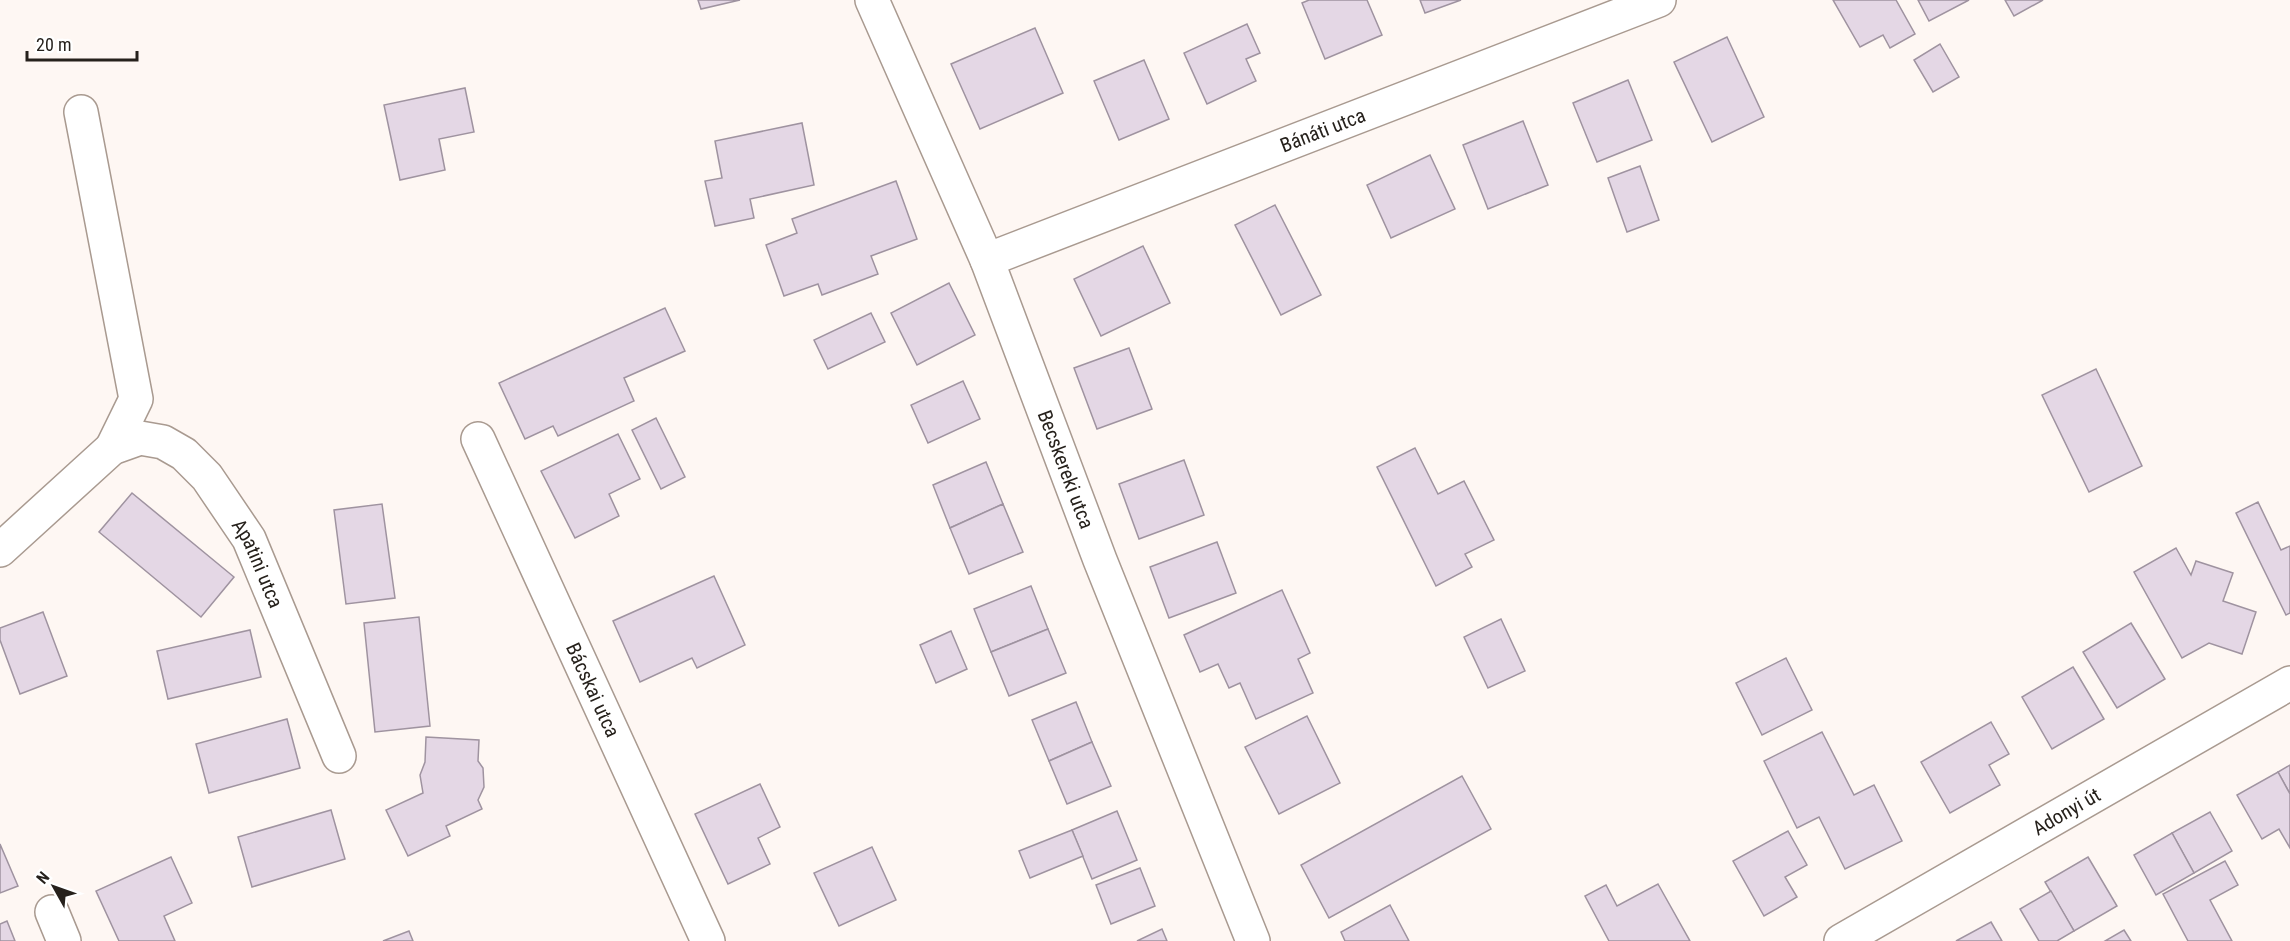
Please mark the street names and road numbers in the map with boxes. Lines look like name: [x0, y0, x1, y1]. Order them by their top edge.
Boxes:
street label: Bánáti utca: [1277, 103, 1369, 157]
street label: Becskereki utca: [1033, 407, 1099, 532]
street label: Apatini utca: [227, 514, 288, 611]
street label: Bácskai utca: [561, 639, 625, 741]
street label: Adonyi út: [2028, 783, 2105, 840]

